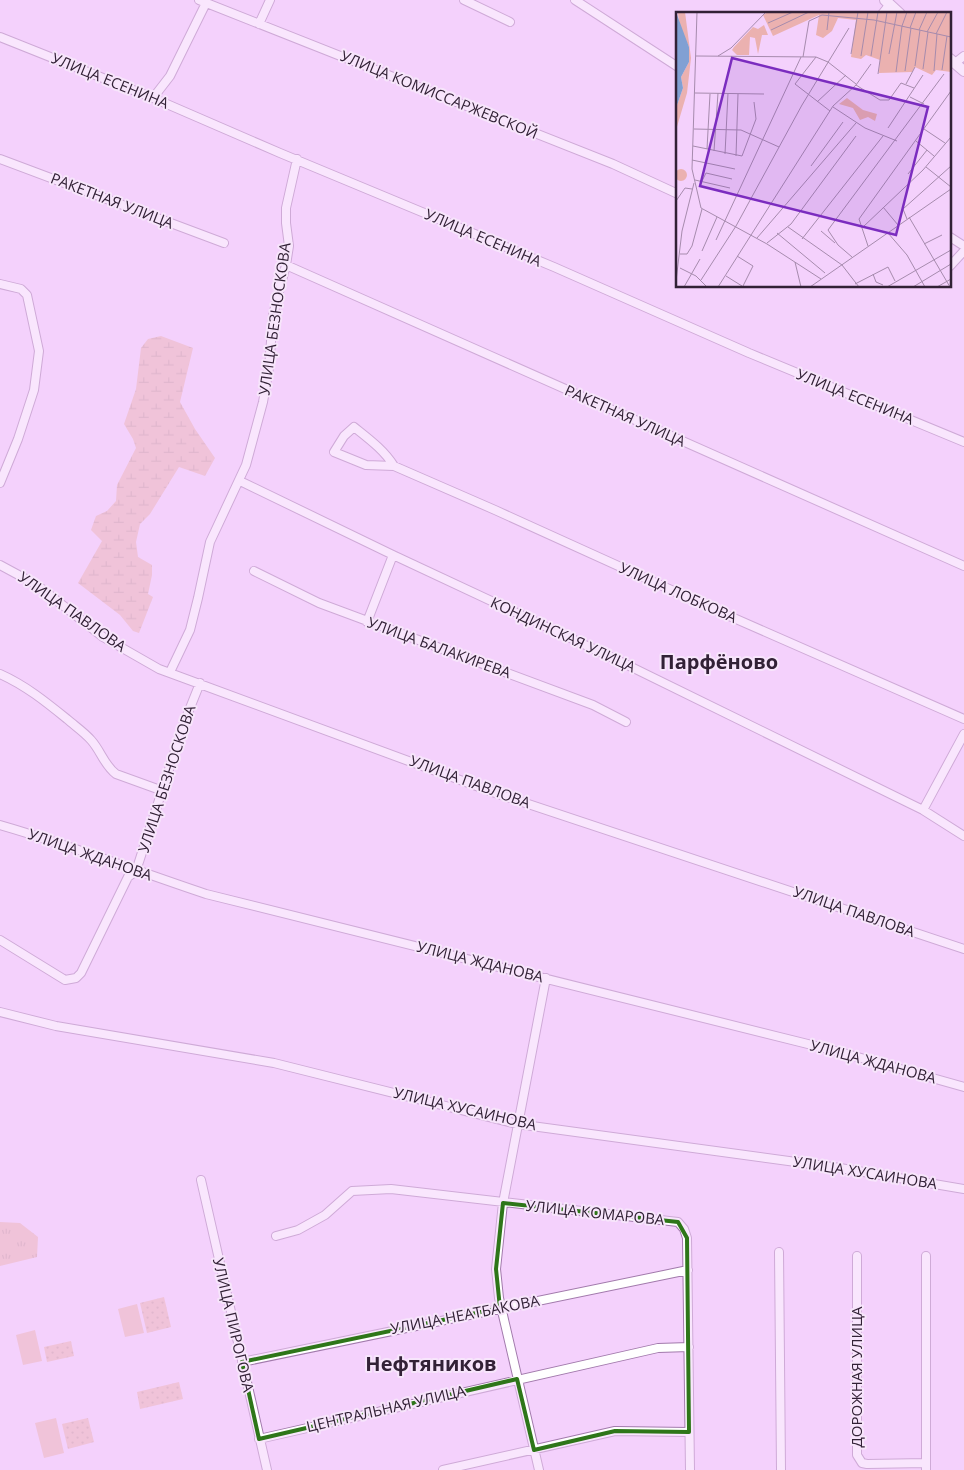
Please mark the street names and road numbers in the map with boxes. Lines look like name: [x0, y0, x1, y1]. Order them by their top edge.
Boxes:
street label: УЛИЦА КОМИССАРЖЕВСКОЙ: [338, 45, 541, 143]
street label: УЛИЦА ЕСЕНИНА: [49, 47, 172, 113]
street label: РАКЕТНАЯ УЛИЦА: [48, 167, 177, 233]
street label: УЛИЦА ЕСЕНИНА: [422, 203, 545, 271]
street label: УЛИЦА БЕЗНОСКОВА: [253, 241, 295, 397]
street label: УЛИЦА ЕСЕНИНА: [794, 363, 917, 429]
street label: РАКЕТНАЯ УЛИЦА: [562, 380, 689, 451]
street label: УЛИЦА ЛОБКОВА: [616, 557, 741, 627]
street label: УЛИЦА ПАВЛОВА: [15, 567, 131, 656]
street label: КОНДИНСКАЯ УЛИЦА: [488, 592, 640, 677]
street label: УЛИЦА БАЛАКИРЕВА: [365, 612, 514, 683]
street label: УЛИЦА БЕЗНОСКОВА: [133, 702, 200, 855]
street label: УЛИЦА ПАВЛОВА: [407, 750, 534, 812]
street label: УЛИЦА ЖДАНОВА: [26, 823, 155, 885]
street label: УЛИЦА ПАВЛОВА: [791, 881, 918, 941]
street label: УЛИЦА ЖДАНОВА: [415, 936, 546, 987]
street label: УЛИЦА ЖДАНОВА: [808, 1035, 939, 1088]
street label: УЛИЦА ХУСАИНОВА: [392, 1082, 539, 1134]
street label: УЛИЦА ХУСАИНОВА: [792, 1151, 939, 1193]
street label: УЛИЦА КОМАРОВА: [525, 1195, 666, 1229]
street label: УЛИЦА ПИРОГОВА: [209, 1256, 259, 1394]
street label: УЛИЦА НЕАТБАКОВА: [389, 1290, 542, 1338]
street label: ДОРОЖНАЯ УЛИЦА: [846, 1306, 866, 1447]
street label: ЦЕНТРАЛЬНАЯ УЛИЦА: [304, 1380, 468, 1436]

